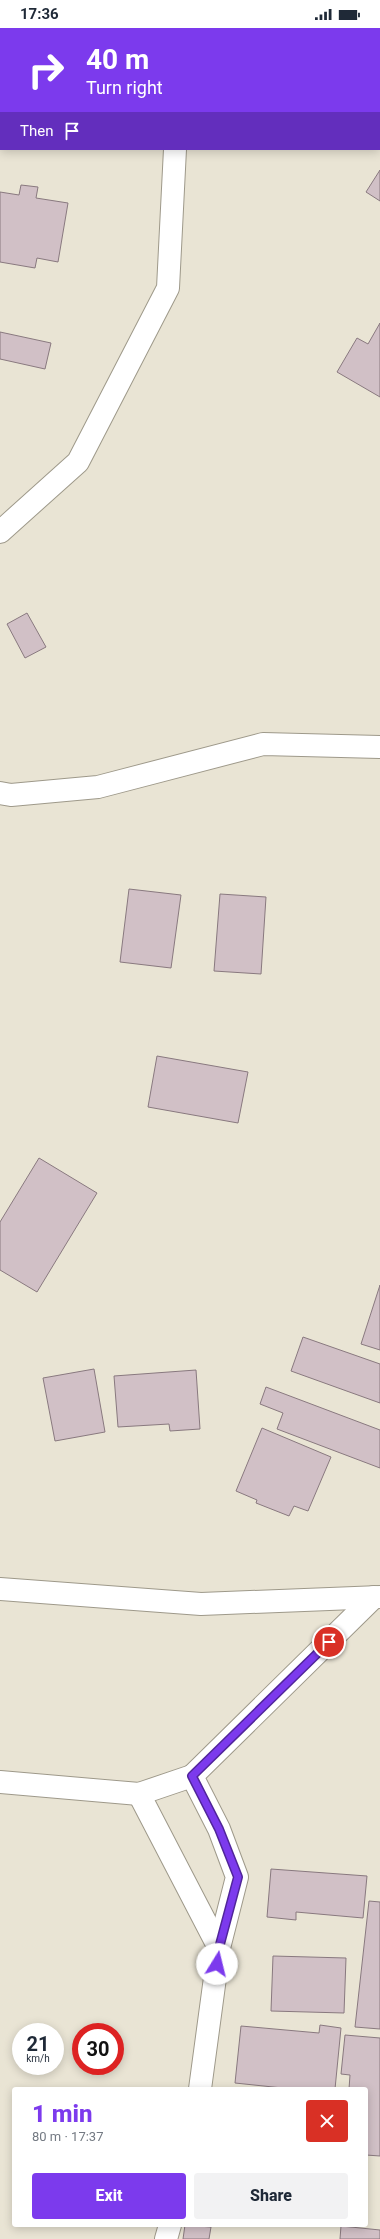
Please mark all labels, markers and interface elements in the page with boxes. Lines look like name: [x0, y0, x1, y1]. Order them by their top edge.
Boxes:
text: 17:36: [20, 5, 59, 23]
text: 40 m: [86, 43, 149, 76]
icon: right: [20, 44, 72, 96]
text: Turn right: [86, 77, 163, 98]
icon: arrive: [61, 120, 83, 142]
text: Then: [20, 122, 53, 140]
pin: [312, 1625, 346, 1659]
icon: arrive: [318, 1631, 340, 1653]
position arrow: [196, 1943, 238, 1985]
speed limit sign: 30: [72, 2023, 124, 2075]
text: 21: [27, 2032, 49, 2056]
text: km/h: [26, 2053, 50, 2064]
text: 1 min: [32, 2100, 93, 2128]
button: close: [306, 2100, 348, 2142]
text: 80 m · 17:37: [32, 2129, 103, 2144]
button: Exit: [32, 2173, 186, 2219]
button: Share: [194, 2173, 348, 2219]

